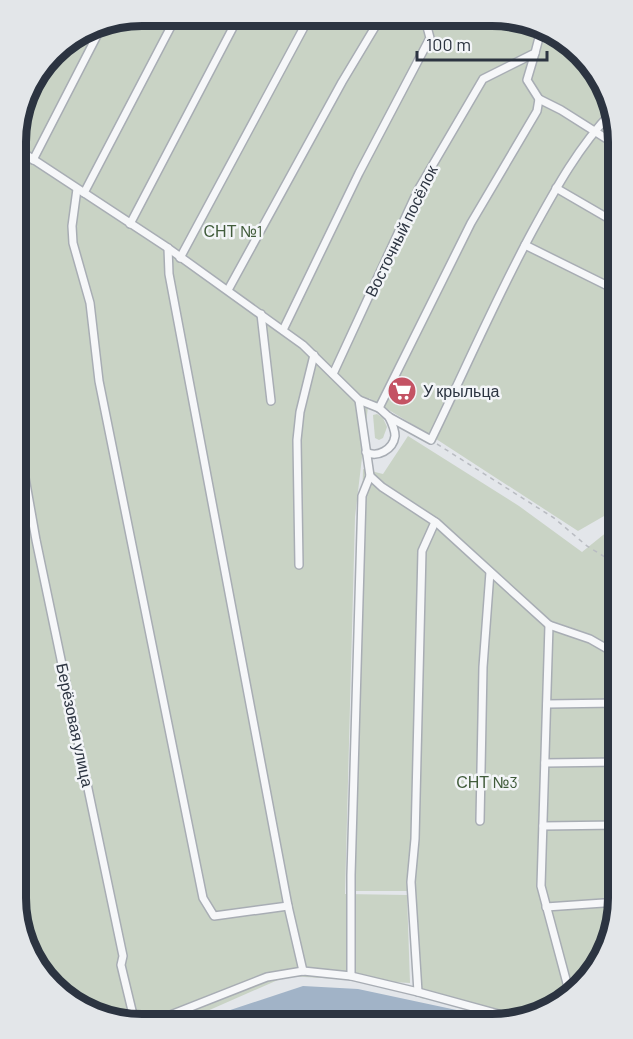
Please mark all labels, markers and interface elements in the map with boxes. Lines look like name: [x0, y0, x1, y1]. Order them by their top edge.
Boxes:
scale bar: [417, 24, 548, 62]
text: 100 m: [426, 33, 471, 55]
street label: Восточный посёлок: [360, 161, 441, 300]
park label: СНТ №1: [204, 221, 262, 240]
supermarket icon: У крыльца: [386, 375, 418, 407]
place label: У крыльца: [423, 381, 500, 400]
street label: Берёзовая улица: [53, 661, 98, 789]
park label: СНТ №3: [456, 772, 518, 791]

